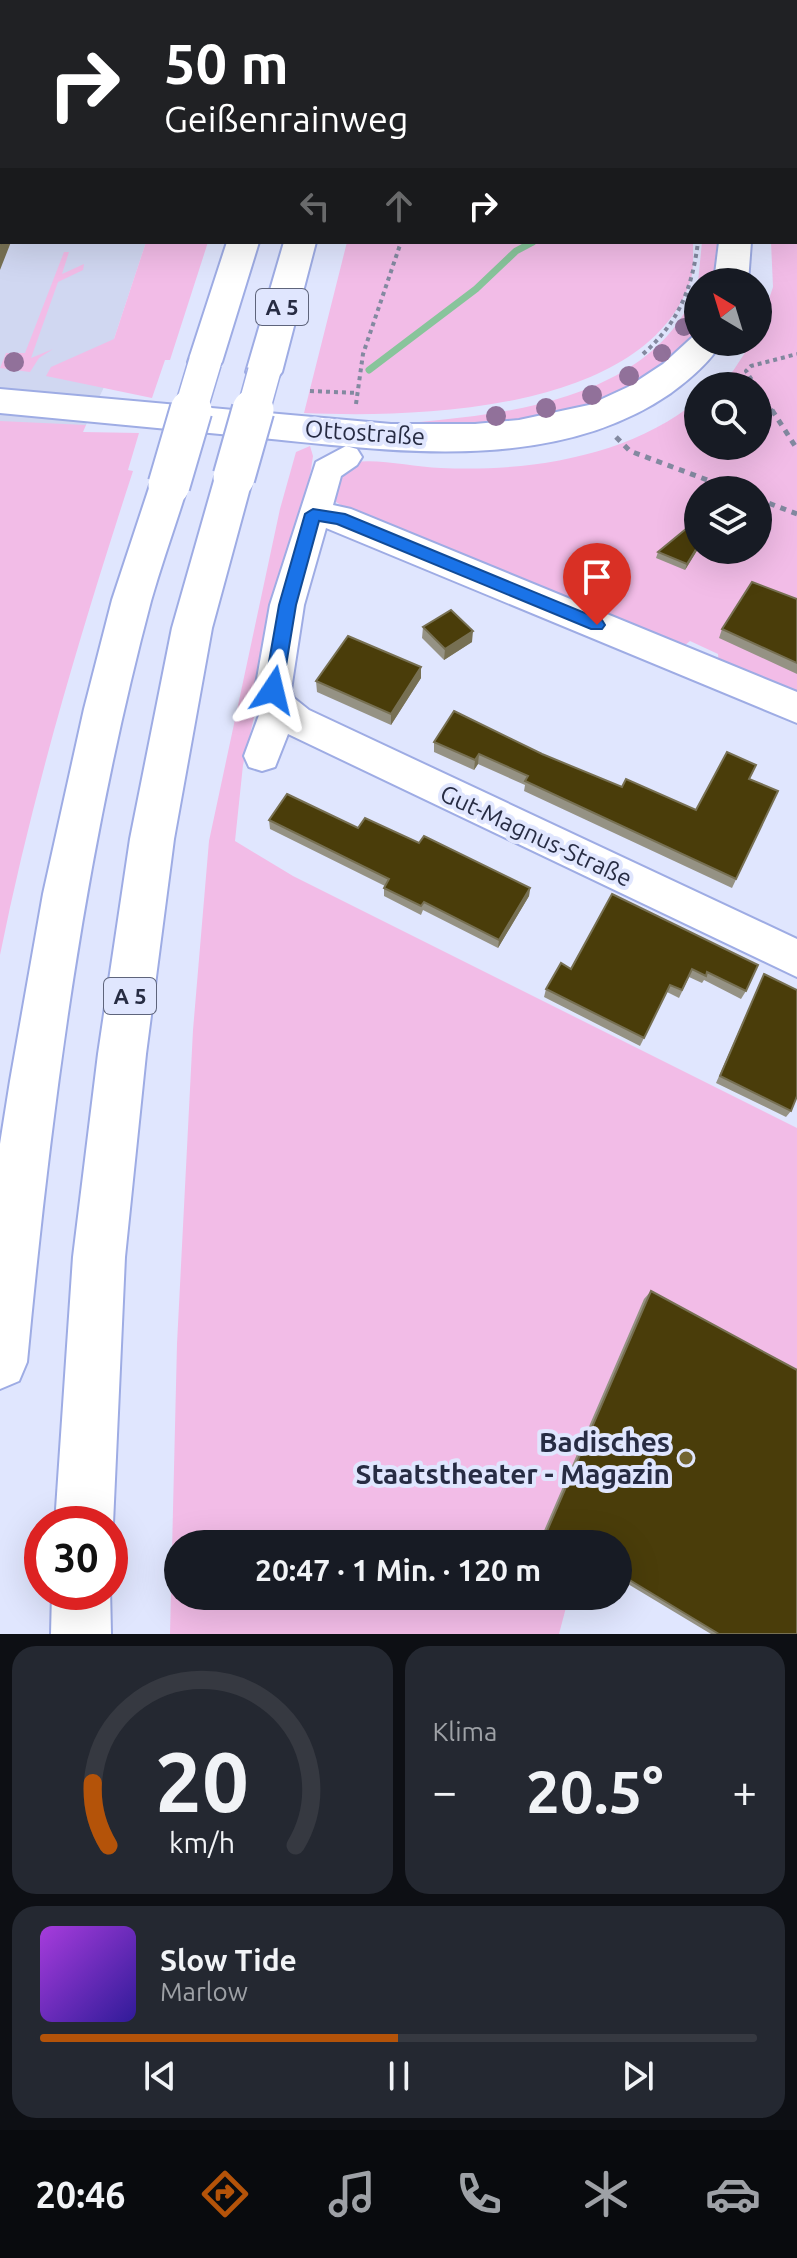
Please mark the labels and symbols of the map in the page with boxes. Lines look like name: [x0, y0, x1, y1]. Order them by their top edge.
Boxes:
north arrow: [684, 268, 772, 356]
road number: A 5: [256, 289, 308, 325]
street label: Ottostraße: [304, 415, 426, 450]
pin: [563, 543, 631, 625]
position arrow: [231, 648, 315, 732]
street label: Gut-Magnus-Straße: [436, 779, 636, 892]
road number: A 5: [104, 978, 156, 1014]
place label: Badisches Staatstheater - Magazin: [356, 1426, 670, 1489]
marker: Badisches Staatstheater - Magazin: [677, 1449, 695, 1467]
speed limit sign: 30: [24, 1506, 128, 1610]

